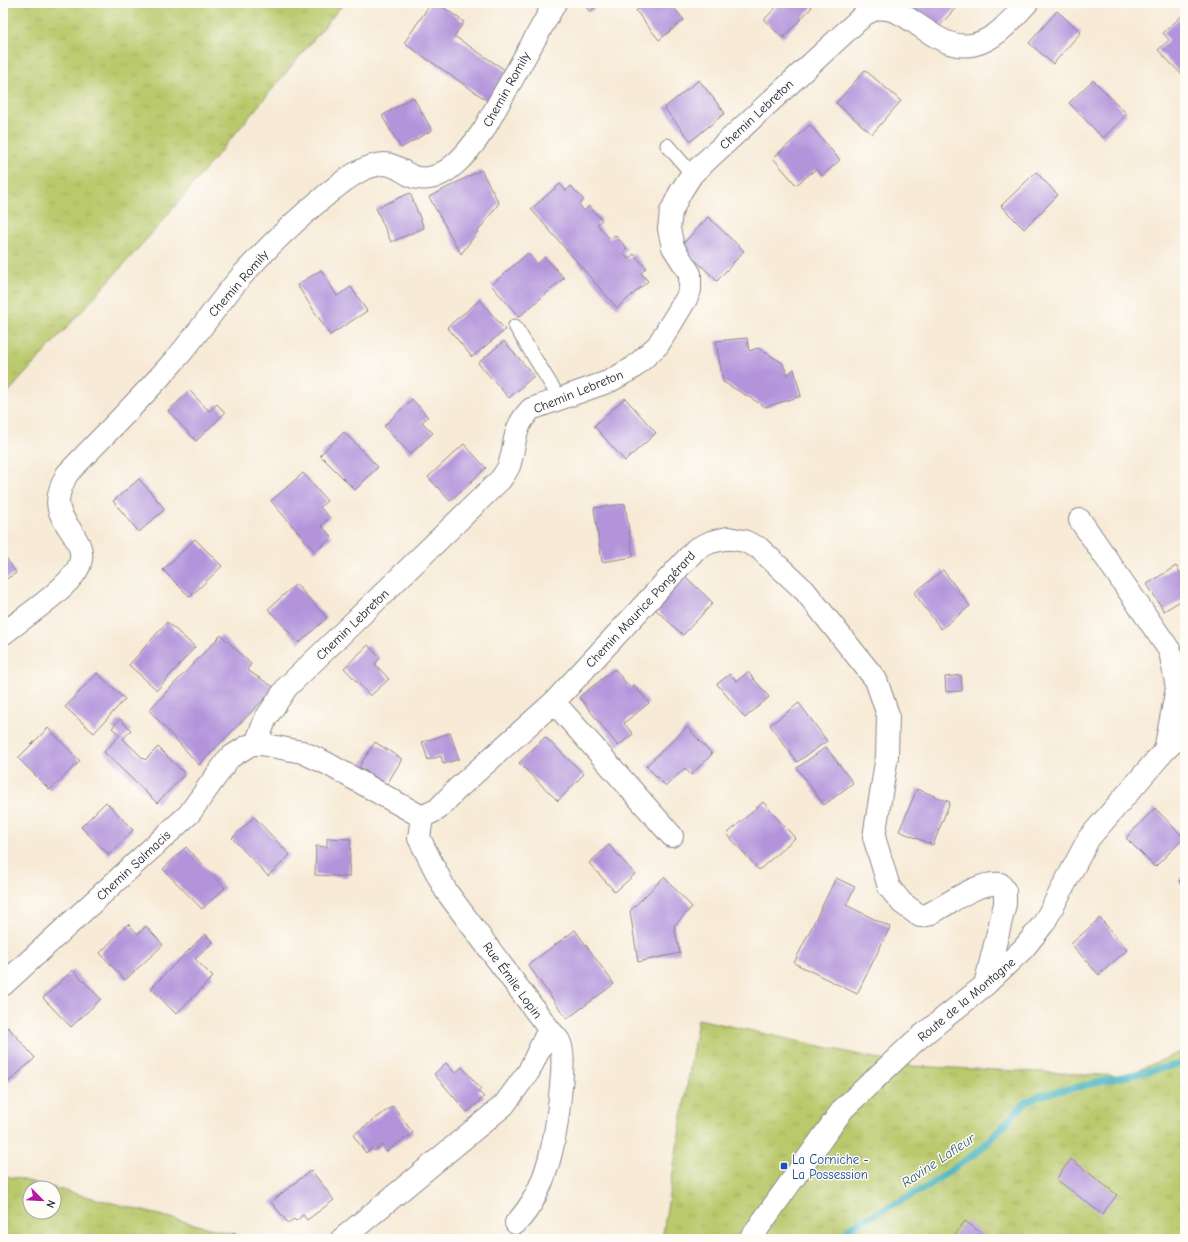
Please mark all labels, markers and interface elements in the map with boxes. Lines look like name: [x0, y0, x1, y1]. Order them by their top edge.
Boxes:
street label: Chemin Romily: [480, 49, 533, 129]
street label: Chemin Lebreton: [716, 76, 796, 152]
street label: Chemin Romily: [205, 247, 272, 320]
street label: Chemin Lebreton: [531, 367, 625, 416]
street label: Chemin Maurice Pongérard: [582, 548, 698, 671]
street label: Chemin Lebreton: [313, 586, 392, 663]
street label: Chemin Salmacis: [93, 827, 173, 903]
street label: Rue Émile Lopin: [480, 939, 546, 1021]
street label: Route de la Montagne: [915, 954, 1018, 1045]
water label: Ravine Lafleur: [898, 1129, 980, 1191]
place label: La Corniche - La Possession: [792, 1152, 869, 1182]
marker: La Corniche - La Possession: [779, 1161, 789, 1171]
north arrow: [22, 1180, 62, 1220]
text: N: [43, 1198, 58, 1210]

